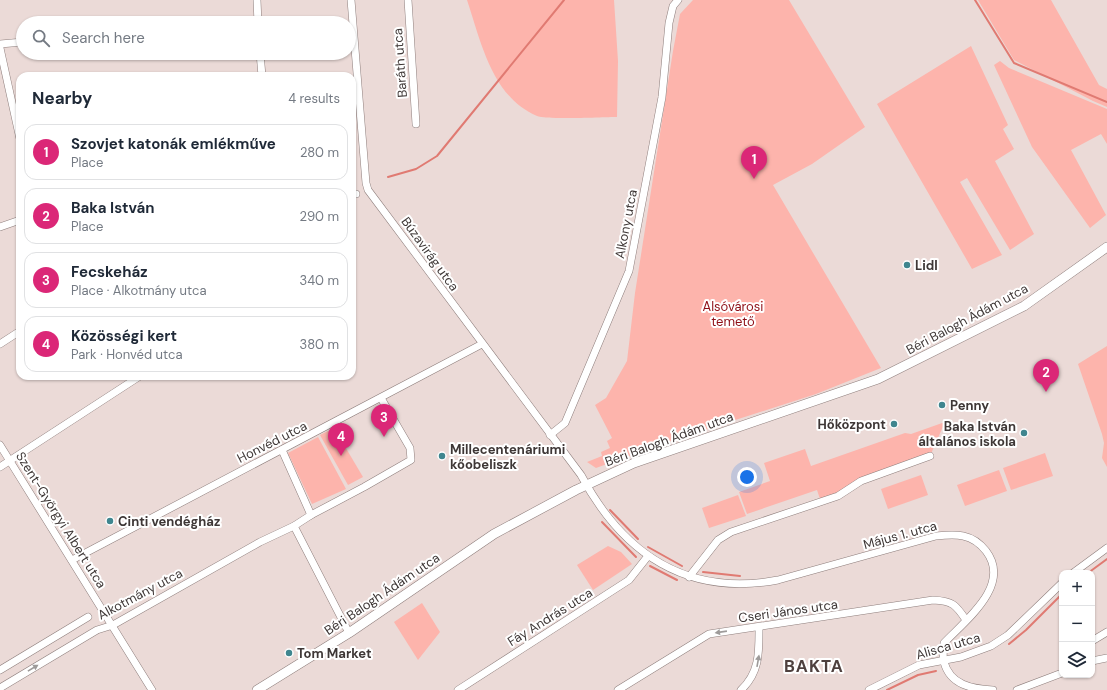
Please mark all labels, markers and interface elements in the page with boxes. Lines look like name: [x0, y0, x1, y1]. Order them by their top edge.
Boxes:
search box: [16, 16, 356, 60]
icon: search: [30, 27, 52, 49]
text: Search here: [62, 28, 145, 48]
street label: Baráth utca: [389, 28, 411, 98]
text: Nearby: [32, 87, 92, 109]
text: 4 results: [288, 90, 340, 107]
text: Szovjet katonák emlékműve: [71, 134, 276, 154]
text: 1: [44, 144, 48, 161]
text: 280 m: [300, 144, 339, 161]
pin: 1: [741, 146, 767, 179]
text: Place: [71, 154, 103, 171]
street label: Alkony utca: [611, 188, 641, 260]
text: Baka István: [71, 198, 154, 218]
text: 2: [42, 208, 50, 225]
text: 290 m: [300, 208, 339, 225]
street label: Búzavirág utca: [397, 214, 463, 294]
text: Place: [71, 218, 103, 235]
place label: Lidl: [915, 257, 938, 274]
marker: Lidl: [902, 260, 912, 270]
text: Fecskeház: [71, 262, 148, 282]
text: 3: [42, 272, 50, 289]
text: 340 m: [299, 272, 339, 289]
street label: Béri Balogh Ádám utca: [903, 279, 1031, 358]
text: Place · Alkotmány utca: [71, 282, 206, 299]
park label: Alsóvárosi temető: [703, 298, 763, 330]
text: Közösségi kert: [71, 326, 177, 346]
text: 4: [42, 336, 50, 353]
text: 380 m: [299, 336, 339, 353]
text: Park · Honvéd utca: [71, 346, 182, 363]
pin: 2: [1033, 359, 1059, 392]
place label: Penny: [950, 397, 989, 414]
marker: Penny: [937, 400, 947, 410]
pin: 3: [371, 404, 397, 437]
street label: Béri Balogh Ádám utca: [602, 407, 736, 470]
place label: Hőközpont: [817, 416, 886, 433]
street label: Honvéd utca: [234, 417, 310, 467]
place label: Baka István általános iskola: [918, 418, 1016, 450]
marker: Hőközpont: [889, 419, 899, 429]
pin: 4: [328, 423, 354, 456]
marker: Baka István általános iskola: [1019, 428, 1029, 438]
place label: Millecentenáriumi kőobeliszk: [450, 441, 565, 473]
street label: Szent-Györgyi Albert utca: [12, 449, 110, 591]
marker: Millecentenáriumi kőobeliszk: [437, 451, 447, 461]
your location: [737, 467, 757, 487]
place label: Cinti vendégház: [118, 513, 220, 530]
marker: Cinti vendégház: [105, 516, 115, 526]
street label: Május 1. utca: [861, 517, 939, 553]
street label: Béri Balogh Ádám utca: [321, 548, 443, 639]
street label: Alkotmány utca: [95, 565, 185, 623]
map controls: [1059, 570, 1095, 678]
button: +: [1059, 570, 1095, 606]
street label: Fáy András utca: [504, 584, 596, 650]
street label: Cseri János utca: [737, 596, 839, 626]
button: −: [1059, 606, 1095, 642]
one-way arrow: [715, 629, 727, 635]
street label: Alisca utca: [914, 629, 982, 663]
button: layers: [1059, 642, 1095, 678]
place label: Tom Market: [297, 645, 372, 662]
marker: Tom Market: [284, 648, 294, 658]
one-way arrow: [755, 655, 761, 667]
district label: BAKTA: [784, 655, 844, 677]
one-way arrow: [28, 664, 38, 672]

